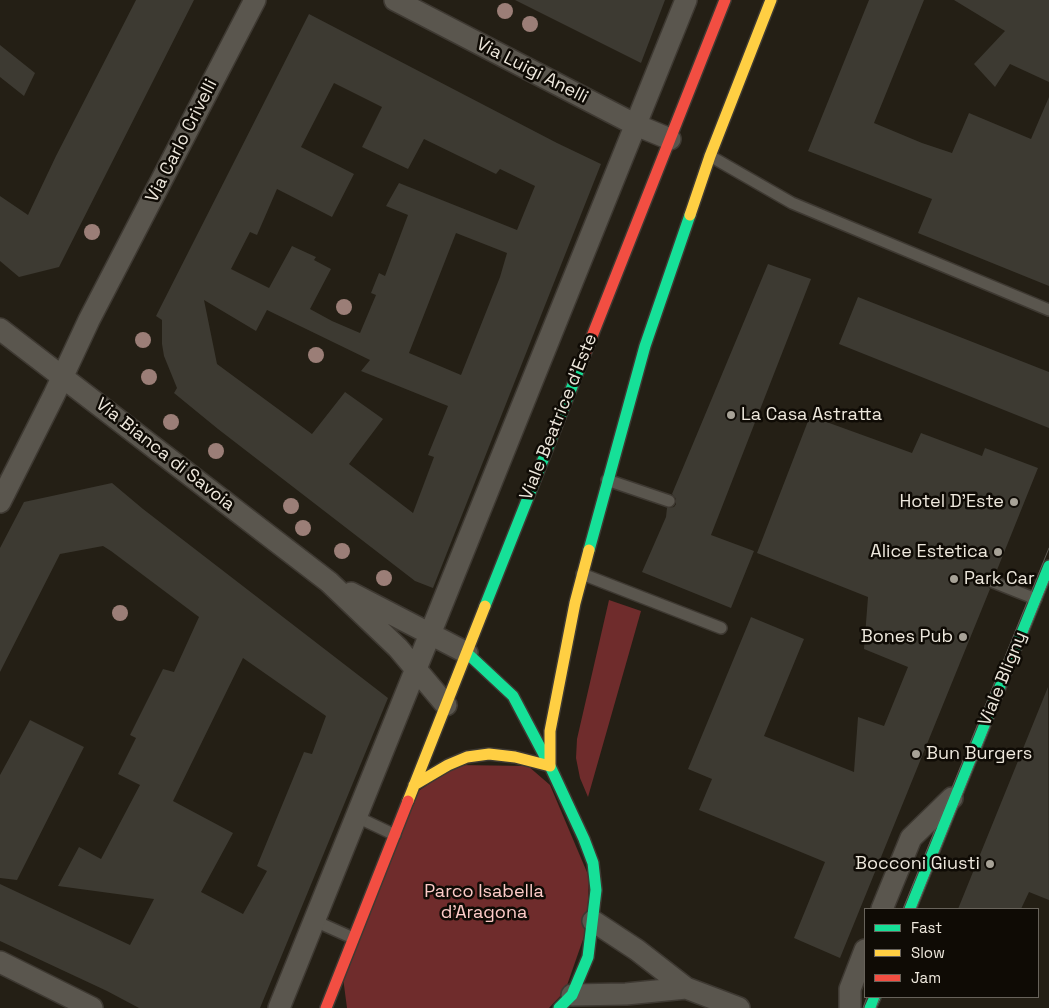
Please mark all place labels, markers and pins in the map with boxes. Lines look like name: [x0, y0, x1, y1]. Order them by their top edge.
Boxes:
place label: La Casa Astratta: [741, 404, 882, 426]
marker: La Casa Astratta: [725, 409, 737, 421]
place label: Hotel D'Este: [899, 491, 1004, 513]
marker: Hotel D'Este: [1008, 496, 1020, 508]
place label: Alice Estetica: [870, 541, 988, 563]
marker: Alice Estetica: [992, 546, 1004, 558]
place label: Park Car: [964, 568, 1035, 590]
marker: Park Car: [948, 573, 960, 585]
place label: Bones Pub: [861, 626, 953, 648]
marker: Bones Pub: [957, 631, 969, 643]
place label: Bun Burgers: [926, 743, 1032, 765]
marker: Bun Burgers: [910, 748, 922, 760]
place label: Bocconi Giusti: [855, 853, 980, 875]
marker: Bocconi Giusti: [984, 858, 996, 870]

